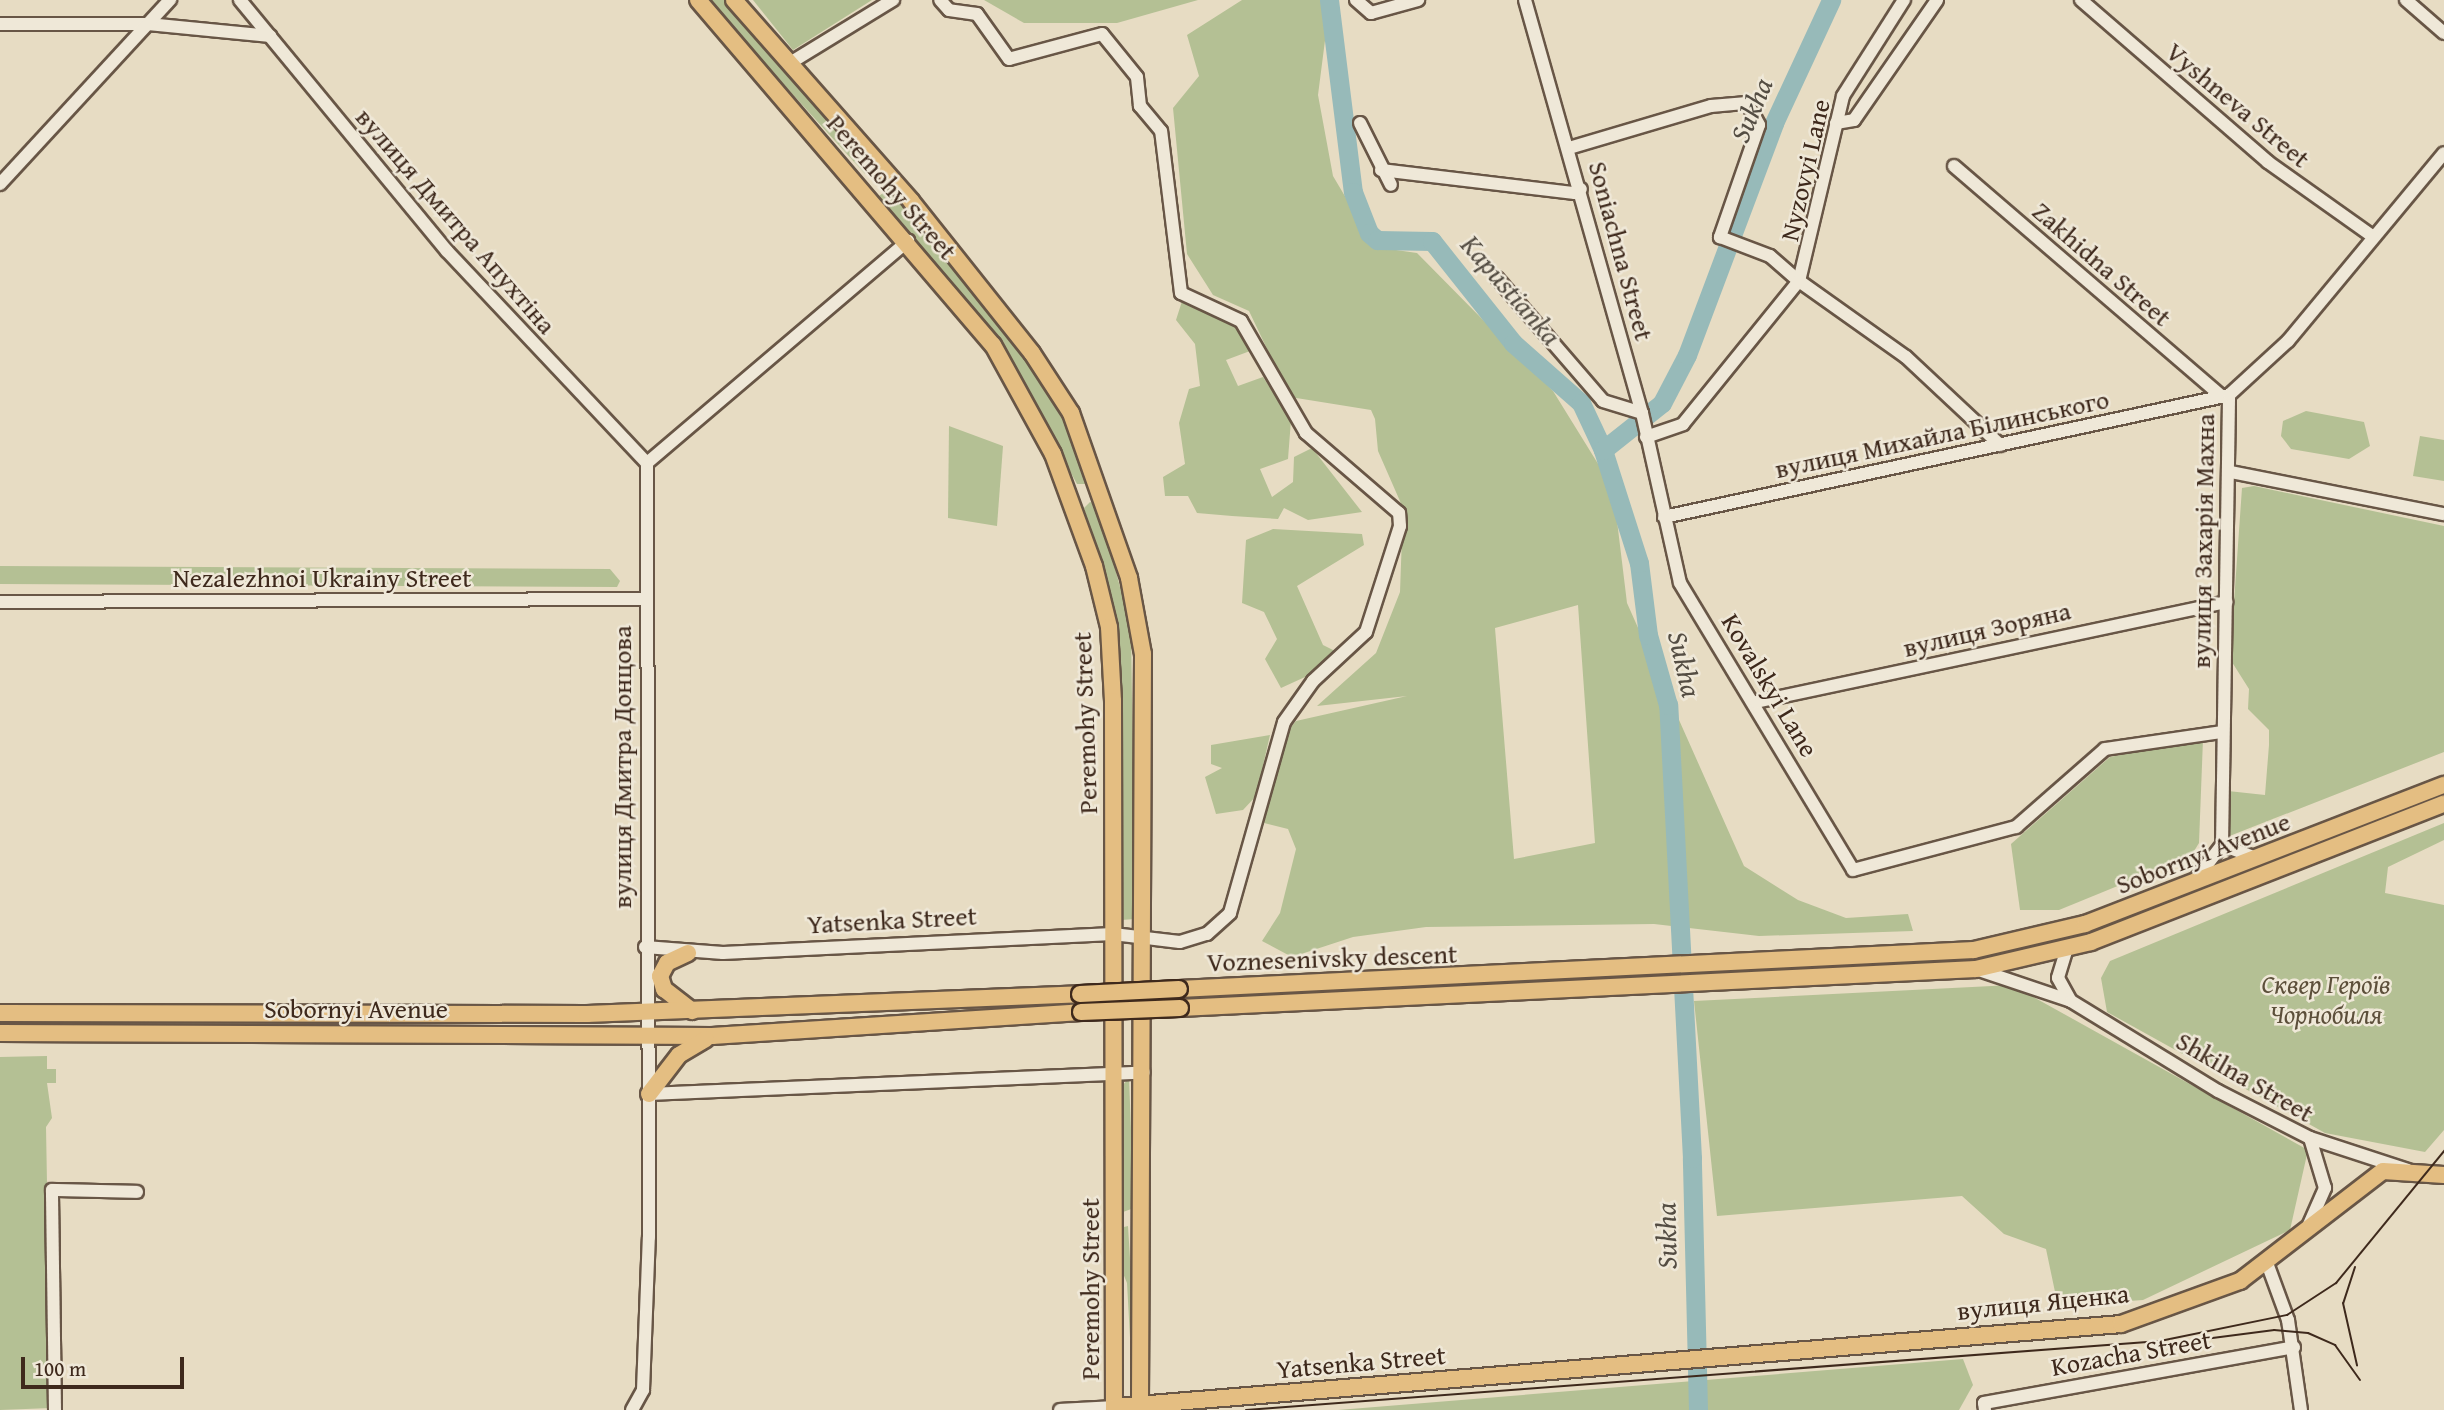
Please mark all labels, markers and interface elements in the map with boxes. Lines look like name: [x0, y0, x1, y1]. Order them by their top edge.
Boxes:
street label: Vyshneva Street: [2160, 36, 2316, 174]
water label: Sukha: [1722, 73, 1780, 147]
street label: Nyzovyi Lane: [1774, 96, 1836, 244]
street label: вулиця Дмитра Апухтіна: [349, 102, 563, 340]
street label: Peremohy Street: [820, 108, 964, 266]
street label: Soniachna Street: [1582, 158, 1660, 344]
street label: Zakhidna Street: [2026, 195, 2178, 333]
water label: Kapustianka: [1454, 228, 1568, 352]
street label: вулиця Михайла Білинського: [1772, 383, 2112, 485]
street label: вулиця Захарія Махна: [2185, 413, 2221, 669]
street label: Nezalezhnoi Ukrainy Street: [173, 562, 471, 594]
street label: вулиця Зоряна: [1900, 595, 2074, 663]
street label: Kovalskyi Lane: [1715, 608, 1825, 762]
street label: вулиця Дмитра Донцова: [606, 626, 638, 908]
water label: Sukha: [1661, 628, 1709, 700]
street label: Peremohy Street: [1066, 631, 1104, 815]
street label: Sobornyi Avenue: [2112, 805, 2294, 901]
street label: Yatsenka Street: [806, 900, 978, 940]
street label: Voznesenivsky descent: [1206, 938, 1458, 978]
park label: Сквер Героїв Чорнобиля: [2261, 968, 2391, 1030]
street label: Sobornyi Avenue: [264, 993, 448, 1025]
street label: Shkilna Street: [2171, 1025, 2319, 1129]
street label: Peremohy Street: [1074, 1198, 1106, 1380]
water label: Sukha: [1649, 1202, 1683, 1270]
street label: вулиця Яценка: [1955, 1277, 2131, 1327]
street label: Kozacha Street: [2049, 1324, 2213, 1382]
street label: Yatsenka Street: [1275, 1339, 1447, 1385]
scale bar: [24, 1344, 187, 1388]
text: 100 m: [34, 1353, 86, 1384]

